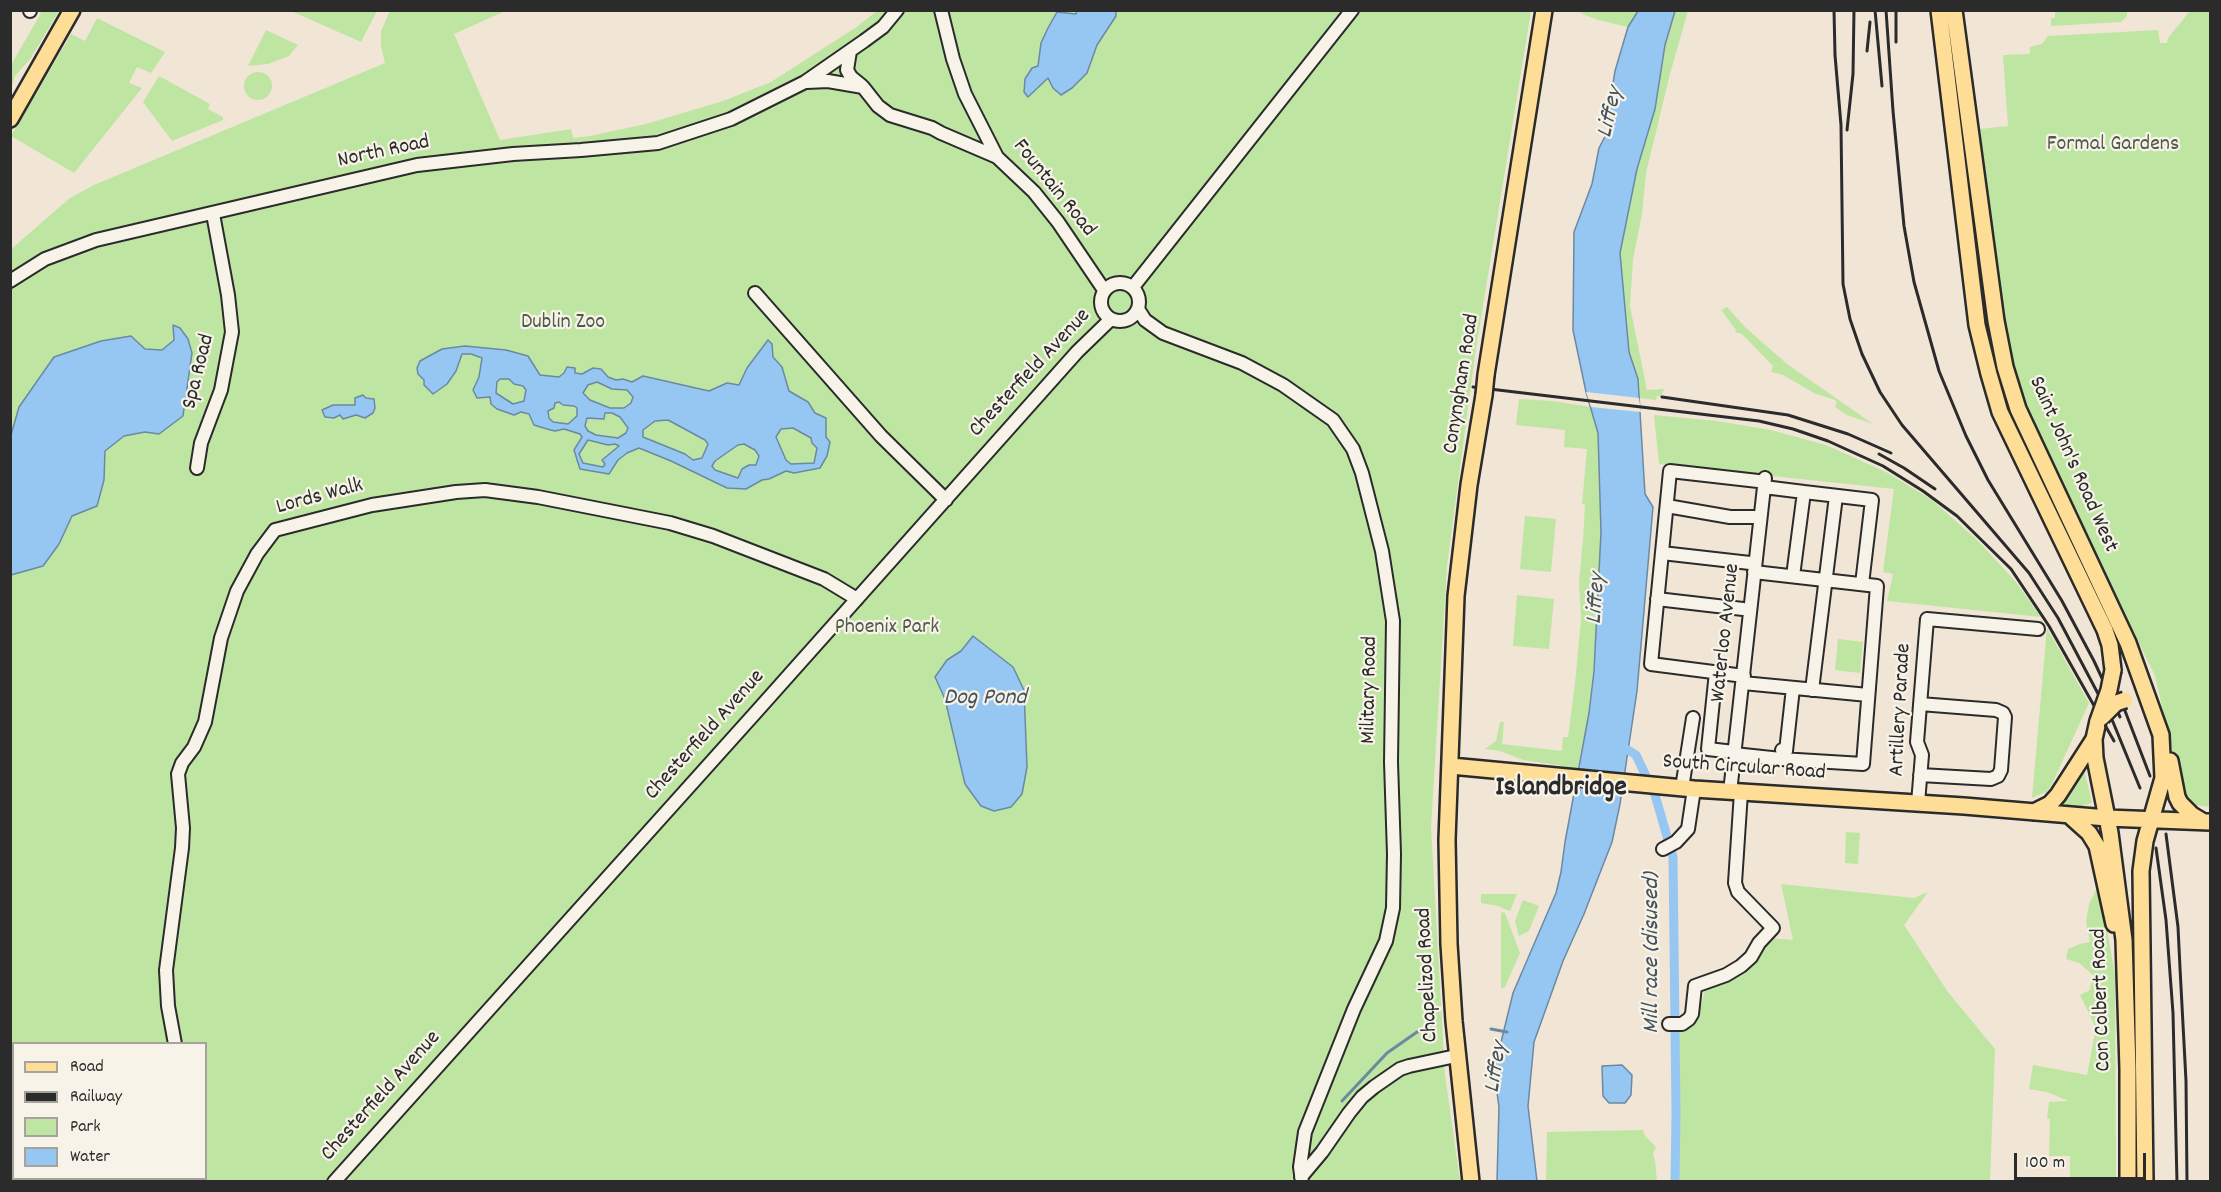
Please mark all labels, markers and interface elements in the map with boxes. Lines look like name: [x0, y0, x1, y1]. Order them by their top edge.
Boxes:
water label: Liffey: [1592, 85, 1632, 141]
street label: North Road: [336, 130, 432, 176]
park label: Formal Gardens: [2047, 133, 2179, 159]
street label: Fountain Road: [1006, 135, 1100, 243]
street label: Chesterfield Avenue: [965, 304, 1097, 444]
park label: Dublin Zoo: [521, 311, 605, 337]
street label: Conyngham Road: [1439, 312, 1487, 456]
street label: Spa Road: [178, 332, 222, 412]
street label: Saint John's Road West: [2021, 373, 2123, 557]
street label: Lords Walk: [274, 474, 366, 522]
street label: Waterloo Avenue: [1707, 563, 1747, 703]
water label: Liffey: [1582, 573, 1614, 625]
park label: Phoenix Park: [835, 616, 939, 642]
street label: Military Road: [1357, 636, 1385, 744]
street label: Artillery Parade: [1885, 643, 1919, 777]
street label: Chesterfield Avenue: [640, 665, 772, 807]
water label: Dog Pond: [944, 686, 1026, 714]
street label: South Circular Road: [1662, 750, 1826, 788]
district label: Islandbridge: [1495, 773, 1627, 807]
water label: Mill race (disused): [1640, 872, 1668, 1034]
street label: Chapelizod Road: [1412, 907, 1446, 1043]
street label: Con Colbert Road: [2087, 928, 2119, 1072]
street label: Chesterfield Avenue: [316, 1026, 448, 1168]
water label: Liffey: [1480, 1041, 1516, 1095]
legend: [12, 1042, 207, 1180]
text: Road: [70, 1055, 104, 1080]
text: Railway: [70, 1085, 122, 1110]
text: Park: [70, 1115, 101, 1140]
scale bar: [2017, 1141, 2149, 1179]
text: Water: [70, 1145, 110, 1170]
text: 100 m: [2025, 1151, 2065, 1176]

